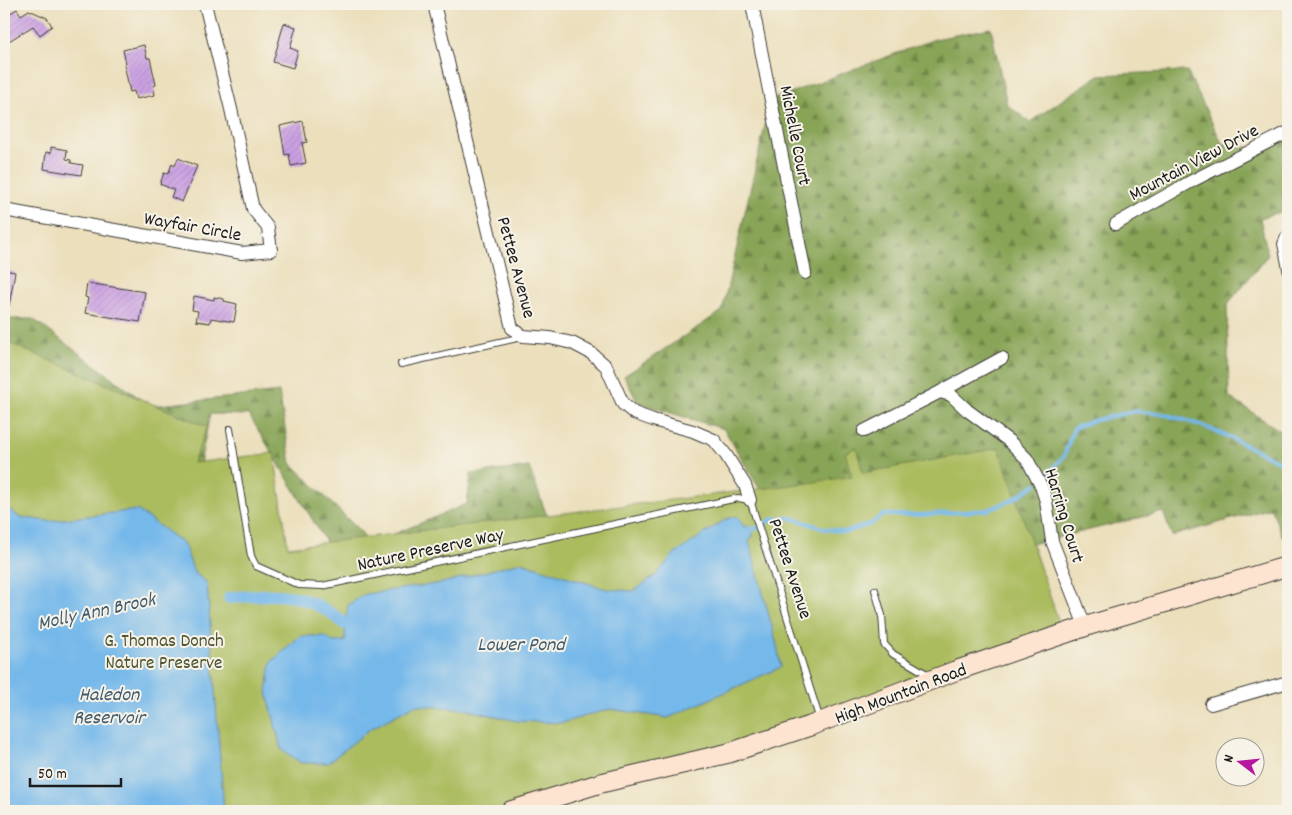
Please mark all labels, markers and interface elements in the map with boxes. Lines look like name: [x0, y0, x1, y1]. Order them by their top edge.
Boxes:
street label: Michelle Court: [771, 83, 816, 188]
street label: Mountain View Drive: [1125, 119, 1264, 210]
street label: Wayfair Circle: [142, 207, 243, 250]
street label: Pettee Avenue: [488, 214, 541, 322]
street label: Harring Court: [1035, 465, 1090, 567]
street label: Pettee Avenue: [760, 515, 818, 623]
street label: Nature Preserve Way: [355, 523, 507, 580]
water label: Molly Ann Brook: [35, 586, 160, 639]
park label: G. Thomas Donch Nature Preserve: [104, 629, 224, 678]
water label: Lower Pond: [477, 632, 567, 660]
street label: High Mountain Road: [831, 658, 971, 733]
water label: Haledon Reservoir: [73, 682, 147, 733]
north arrow: [1214, 738, 1264, 788]
text: N: [1219, 753, 1240, 765]
scale bar: [30, 755, 121, 787]
text: 50 m: [38, 764, 67, 786]

